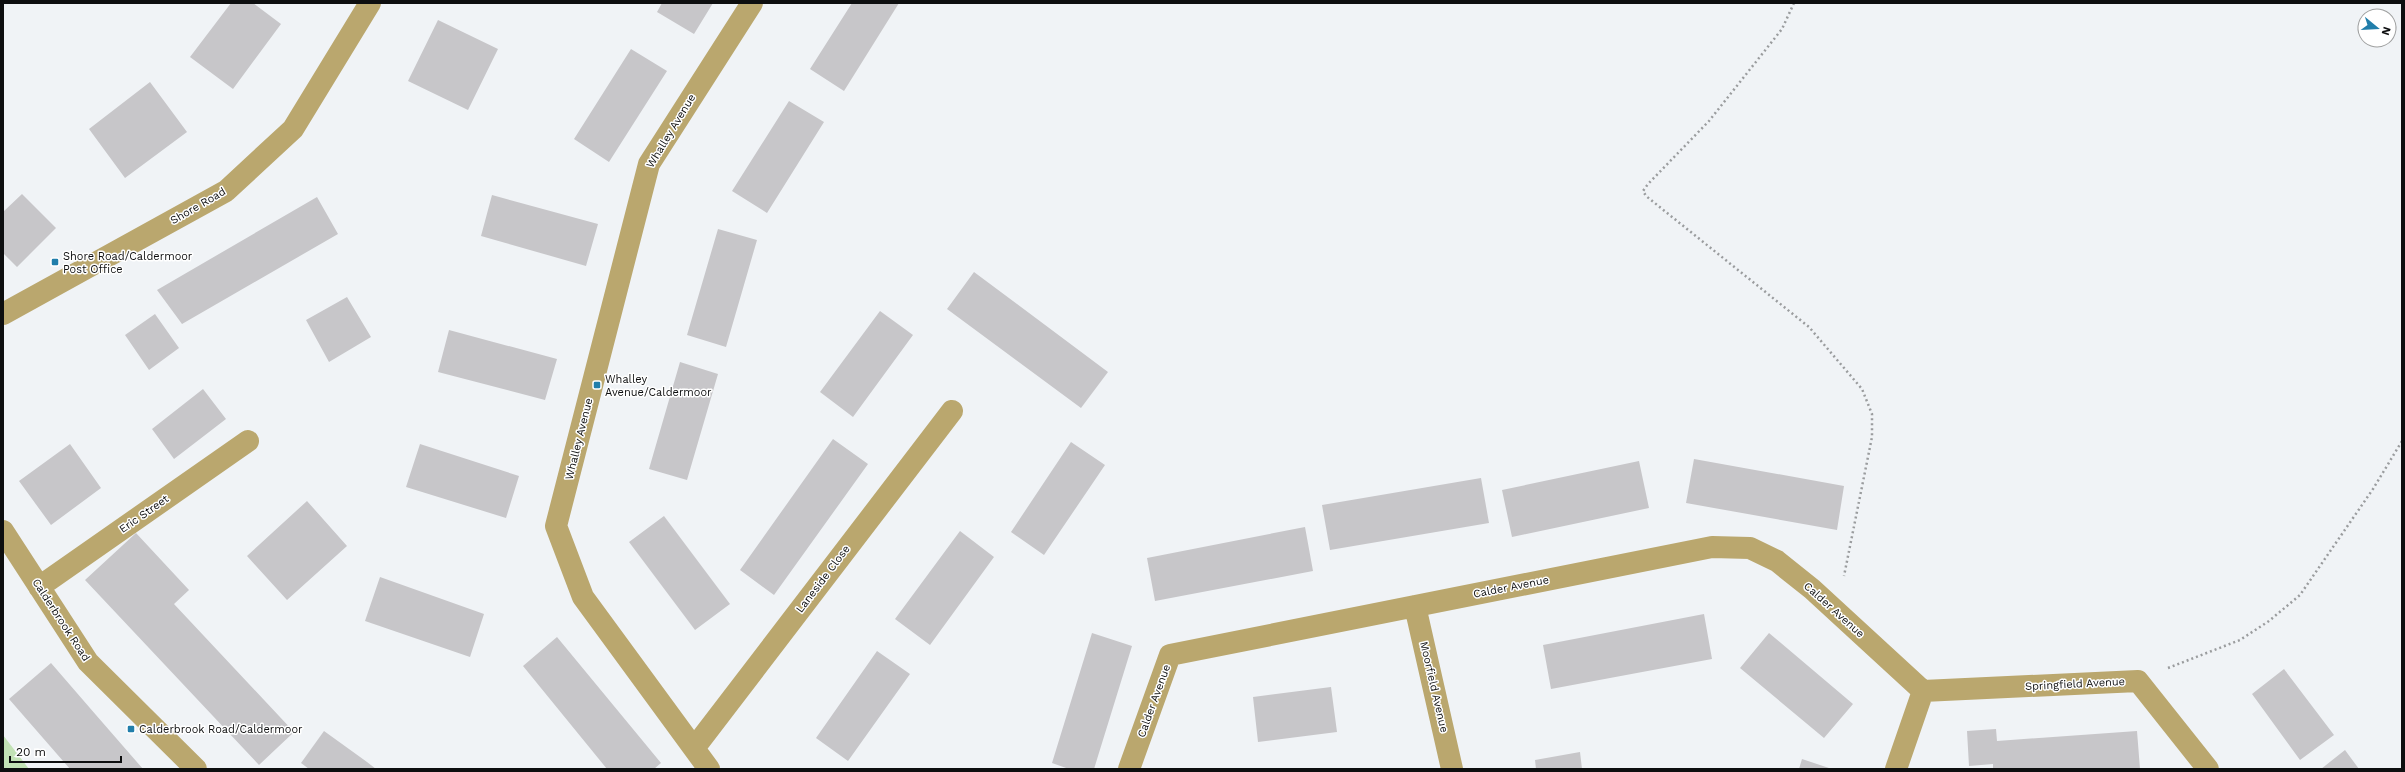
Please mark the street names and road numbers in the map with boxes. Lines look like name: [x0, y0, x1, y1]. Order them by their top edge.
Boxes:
street label: Whalley Avenue: [644, 92, 698, 170]
street label: Shore Road: [168, 185, 228, 227]
street label: Whalley Avenue: [563, 397, 595, 481]
street label: Eric Street: [117, 492, 172, 536]
street label: Laneside Close: [793, 543, 853, 615]
street label: Calder Avenue: [1472, 573, 1550, 601]
street label: Calderbrook Road: [29, 576, 93, 664]
street label: Calder Avenue: [1801, 579, 1867, 641]
street label: Moorfield Avenue: [1417, 640, 1451, 734]
street label: Calder Avenue: [1135, 663, 1173, 739]
street label: Springfield Avenue: [2025, 675, 2125, 693]

